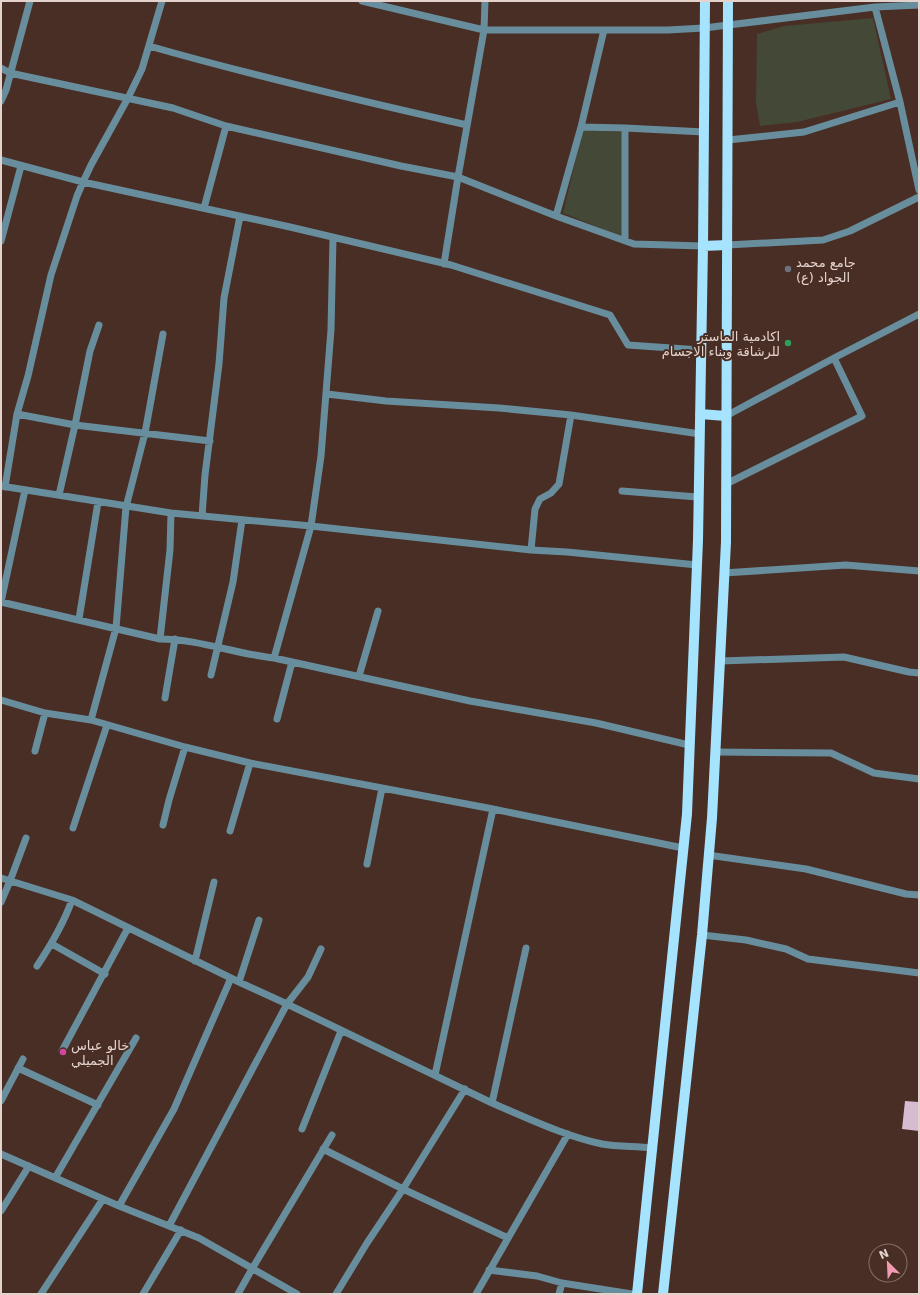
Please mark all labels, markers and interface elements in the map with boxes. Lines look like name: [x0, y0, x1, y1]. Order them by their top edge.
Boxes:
place label: جامع محمد الجواد (ع): [796, 255, 856, 286]
marker: جامع محمد الجواد (ع): [783, 264, 793, 274]
place label: اكادمية الماستر للرشاقة وبناء الاجسام: [662, 329, 780, 360]
marker: اكادمية الماستر للرشاقة وبناء الاجسام: [783, 338, 793, 348]
place label: خالو عباس الجميلي: [71, 1038, 129, 1068]
marker: خالو عباس الجميلي: [58, 1047, 68, 1057]
north arrow: [868, 1243, 908, 1283]
text: N: [877, 1247, 891, 1262]

